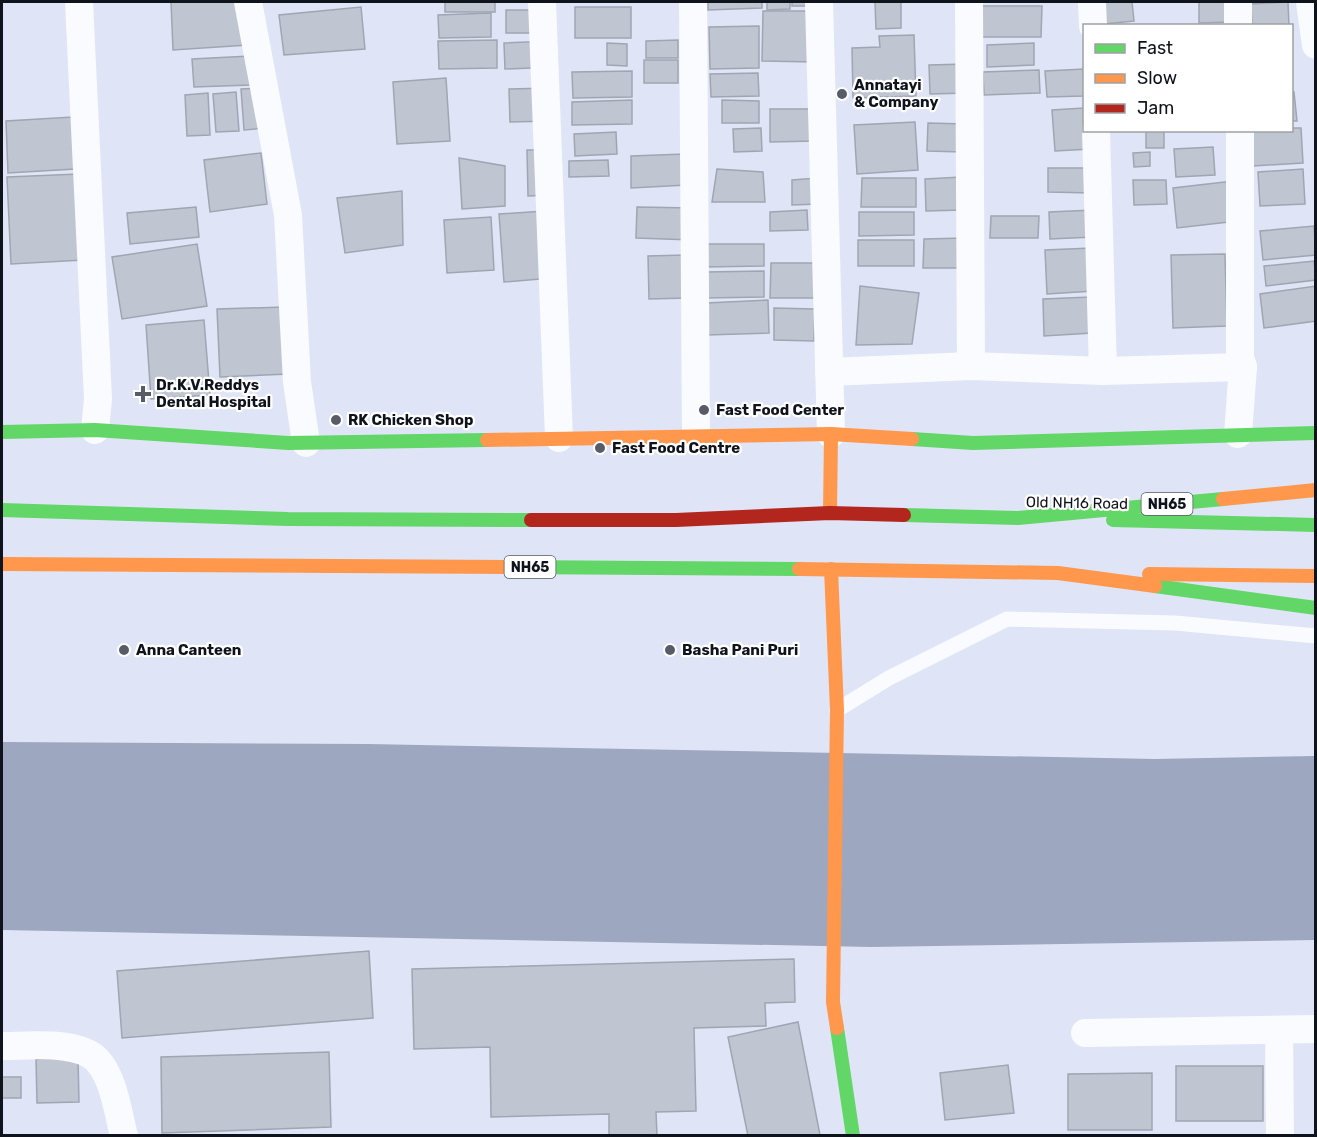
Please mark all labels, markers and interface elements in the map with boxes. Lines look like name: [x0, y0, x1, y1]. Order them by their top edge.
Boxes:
legend: [1083, 24, 1293, 132]
text: Fast: [1137, 37, 1173, 59]
text: Slow: [1137, 67, 1177, 89]
place label: Annatayi & Company: [854, 76, 938, 111]
marker: Annatayi & Company: [835, 87, 849, 101]
text: Jam: [1137, 97, 1174, 119]
place label: Dr.K.V.Reddys Dental Hospital: [156, 376, 271, 411]
marker: Dr.K.V.Reddys Dental Hospital: [134, 385, 152, 403]
place label: Fast Food Center: [716, 401, 844, 419]
marker: Fast Food Center: [697, 403, 711, 417]
place label: RK Chicken Shop: [348, 411, 473, 429]
marker: RK Chicken Shop: [329, 413, 343, 427]
place label: Fast Food Centre: [612, 439, 740, 457]
marker: Fast Food Centre: [593, 441, 607, 455]
street label: Old NH16 Road: [1026, 493, 1128, 513]
road number: NH65: [1142, 493, 1192, 515]
road number: NH65: [504, 556, 556, 578]
place label: Anna Canteen: [136, 641, 242, 659]
place label: Basha Pani Puri: [682, 641, 798, 659]
marker: Anna Canteen: [117, 643, 131, 657]
marker: Basha Pani Puri: [663, 643, 677, 657]

